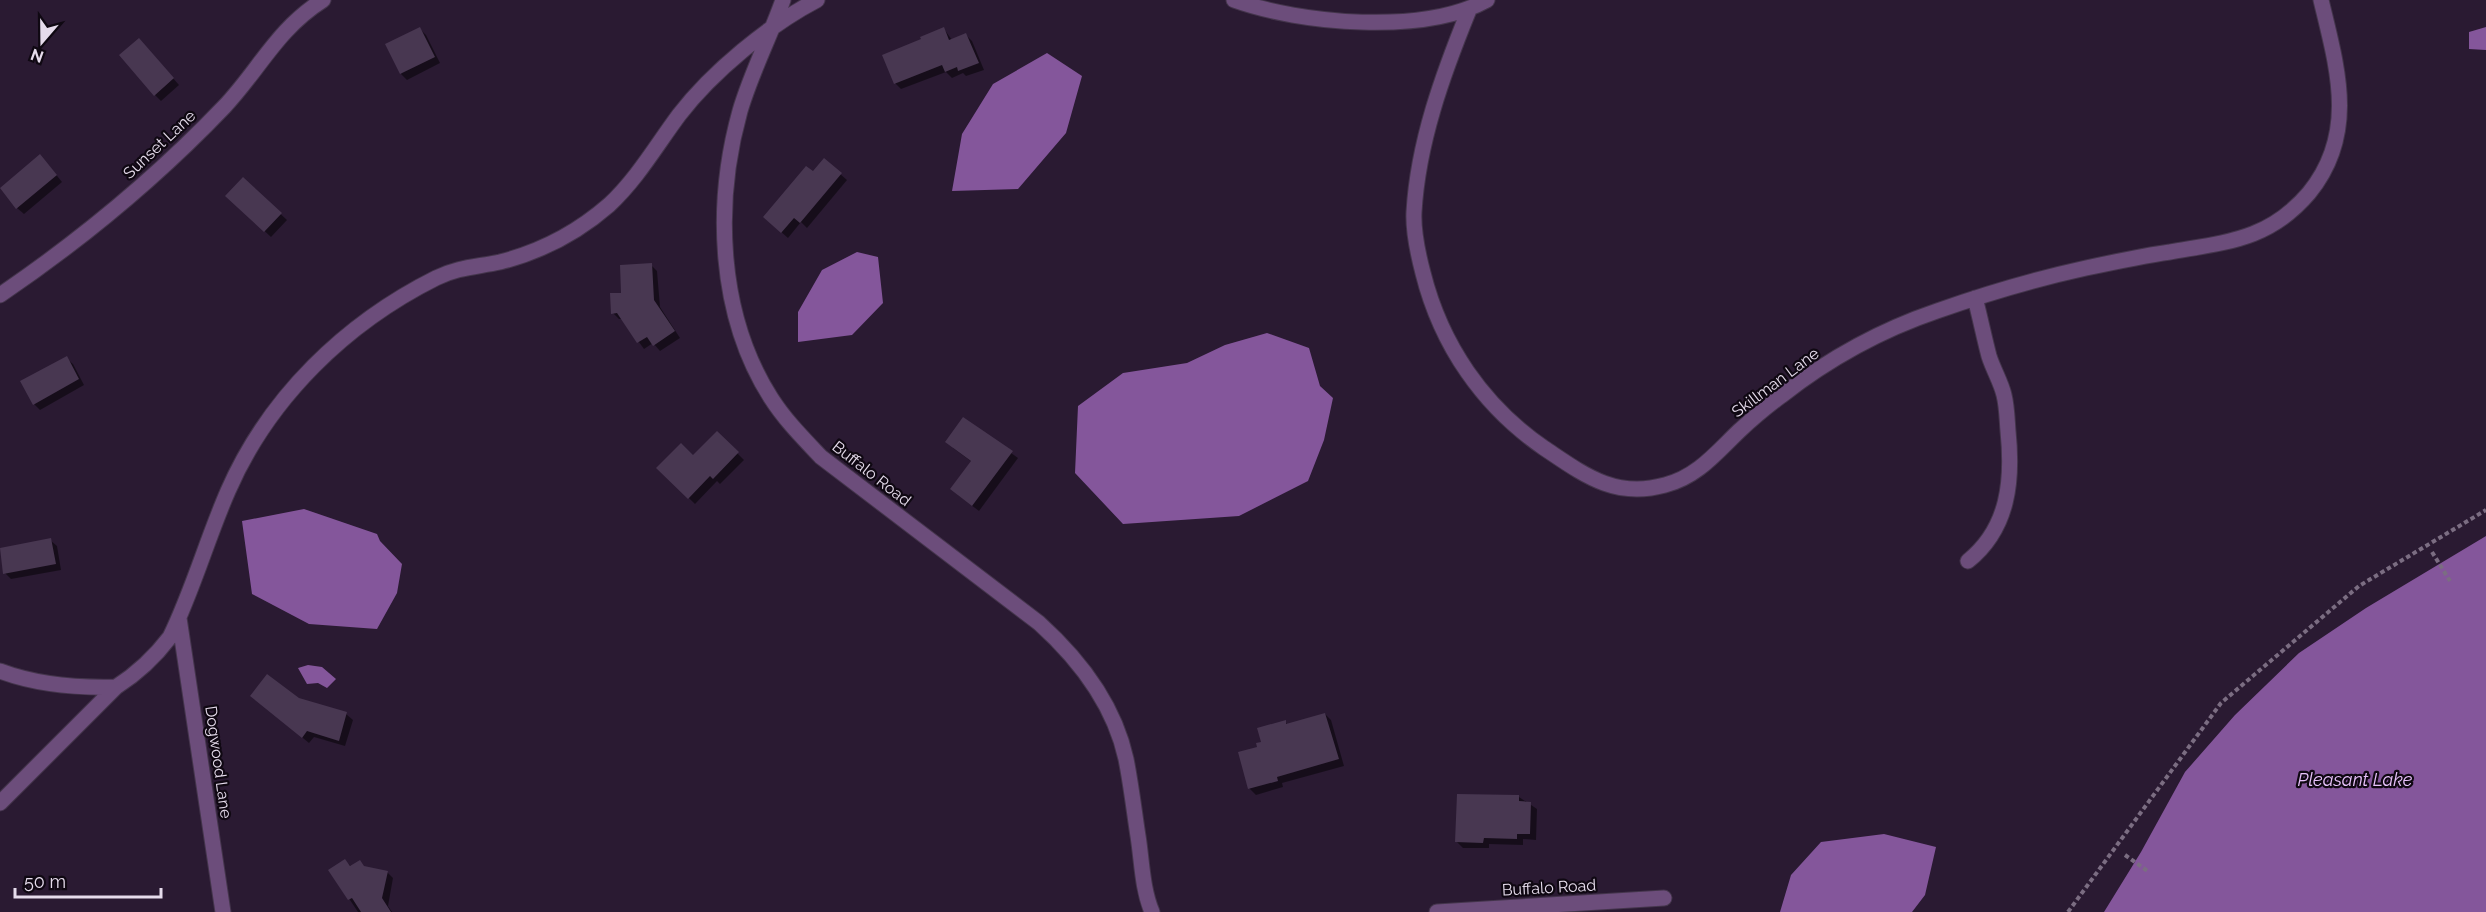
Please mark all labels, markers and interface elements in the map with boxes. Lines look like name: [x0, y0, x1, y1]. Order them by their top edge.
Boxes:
north arrow: [12, 12, 72, 72]
text: N: [28, 45, 46, 67]
street label: Sunset Lane: [119, 106, 199, 183]
street label: Skillman Lane: [1728, 344, 1823, 421]
street label: Buffalo Road: [829, 437, 915, 510]
street label: Dogwood Lane: [201, 705, 236, 820]
water label: Pleasant Lake: [2298, 769, 2413, 790]
scale bar: [15, 861, 160, 899]
text: 50 m: [24, 871, 66, 892]
street label: Buffalo Road: [1501, 876, 1597, 899]

